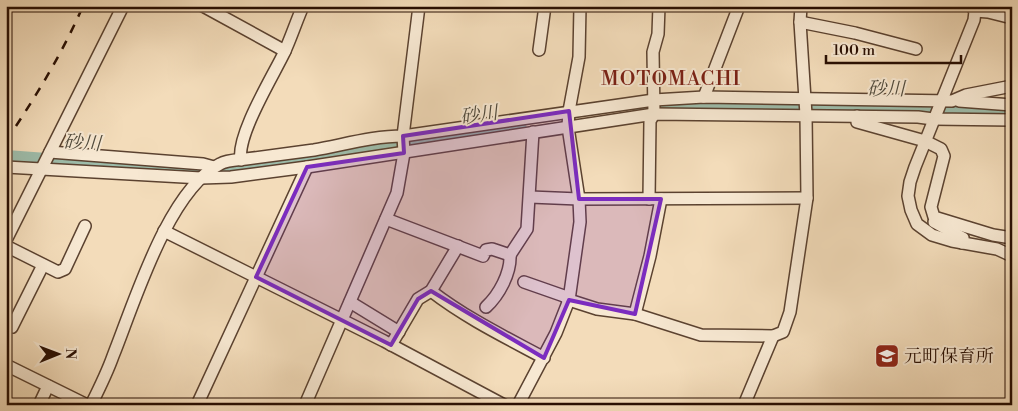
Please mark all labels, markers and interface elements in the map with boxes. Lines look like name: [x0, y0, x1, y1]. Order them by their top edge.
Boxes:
scale bar: [826, 32, 960, 64]
text: 100 m: [833, 41, 875, 60]
district label: MOTOMACHI: [601, 67, 741, 92]
water label: 砂川: [867, 77, 907, 101]
water label: 砂川: [459, 100, 501, 130]
water label: 砂川: [62, 130, 104, 156]
north arrow: [32, 328, 82, 378]
school or university icon: 元町保育所: [874, 343, 900, 369]
place label: 元町保育所: [904, 345, 994, 368]
text: N: [61, 348, 79, 359]

